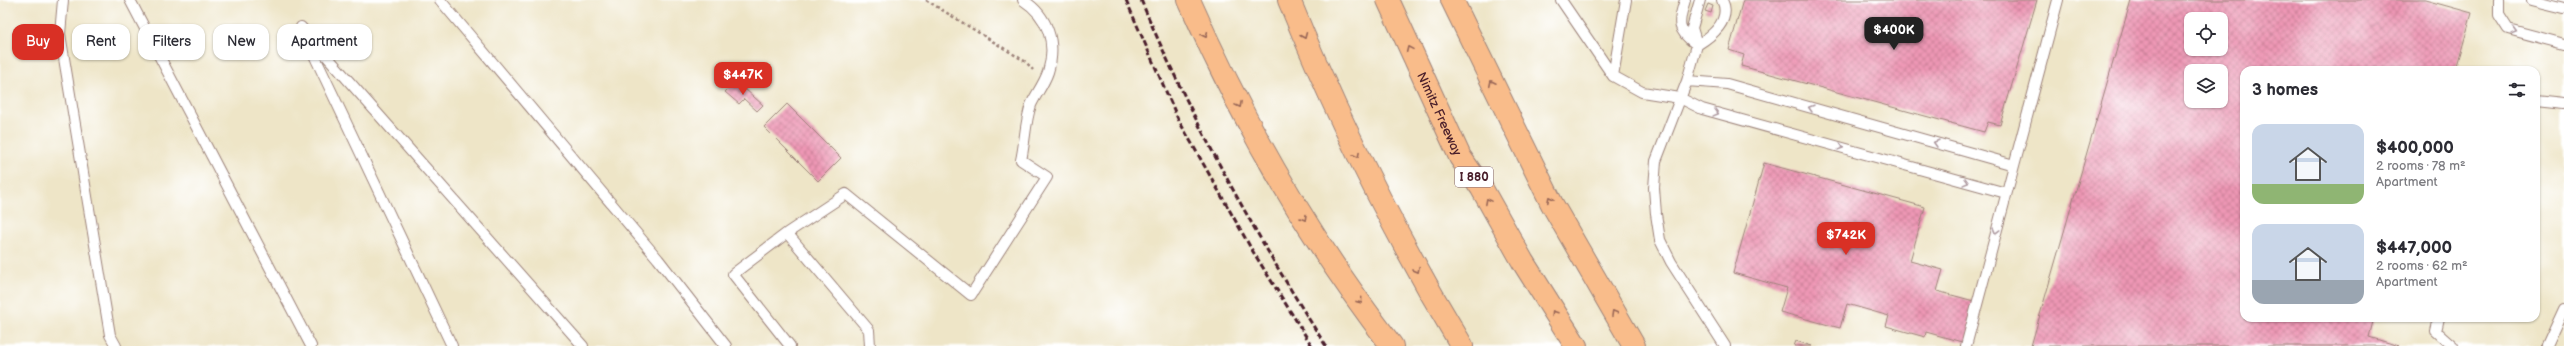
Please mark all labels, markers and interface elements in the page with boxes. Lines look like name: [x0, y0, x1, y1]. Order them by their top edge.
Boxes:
map controls: [2184, 12, 2228, 108]
button: locate: [2184, 12, 2228, 56]
pin: $400K: [1866, 17, 1922, 51]
text: $400K: [1873, 22, 1915, 38]
chip: Buy: [12, 24, 64, 60]
chip: Rent: [72, 24, 130, 60]
chip: Filters: [138, 24, 205, 60]
chip: New: [213, 24, 269, 60]
chip: Apartment: [277, 24, 372, 60]
one-way arrow: [2511, 26, 2518, 35]
one-way arrow: [1200, 32, 1208, 39]
one-way arrow: [1299, 32, 1307, 40]
one-way arrow: [1406, 46, 1414, 54]
pin: $447K: [715, 62, 771, 96]
button: layers: [2184, 64, 2228, 108]
text: $447K: [723, 67, 763, 83]
street label: Nimitz Freeway: [1413, 70, 1465, 158]
icon: filters: [2506, 79, 2528, 101]
one-way arrow: [1489, 80, 1497, 87]
text: 3 homes: [2252, 80, 2318, 100]
one-way arrow: [1234, 101, 1241, 108]
one-way arrow: [1808, 104, 1815, 113]
one-way arrow: [1712, 108, 1719, 117]
text: $400,000: [2376, 138, 2454, 158]
one-way arrow: [1933, 139, 1940, 148]
icon: home: [2284, 140, 2332, 188]
one-way arrow: [1837, 142, 1844, 151]
one-way arrow: [1352, 151, 1360, 158]
text: 2 rooms · 78 m²: [2376, 158, 2466, 174]
road number: I 880: [1455, 167, 1493, 187]
text: Apartment: [2376, 174, 2437, 190]
one-way arrow: [1963, 177, 1970, 186]
one-way arrow: [1548, 196, 1555, 204]
one-way arrow: [1486, 198, 1493, 206]
one-way arrow: [1299, 214, 1306, 221]
pin: $742K: [1818, 222, 1874, 256]
text: $742K: [1826, 227, 1866, 243]
one-way arrow: [1993, 227, 2001, 234]
text: $447,000: [2376, 238, 2452, 258]
icon: home: [2284, 240, 2332, 288]
text: 2 rooms · 62 m²: [2376, 258, 2468, 274]
one-way arrow: [1413, 266, 1420, 273]
text: Apartment: [2376, 274, 2437, 290]
one-way arrow: [1355, 297, 1362, 304]
one-way arrow: [1612, 309, 1619, 317]
one-way arrow: [1552, 310, 1559, 317]

